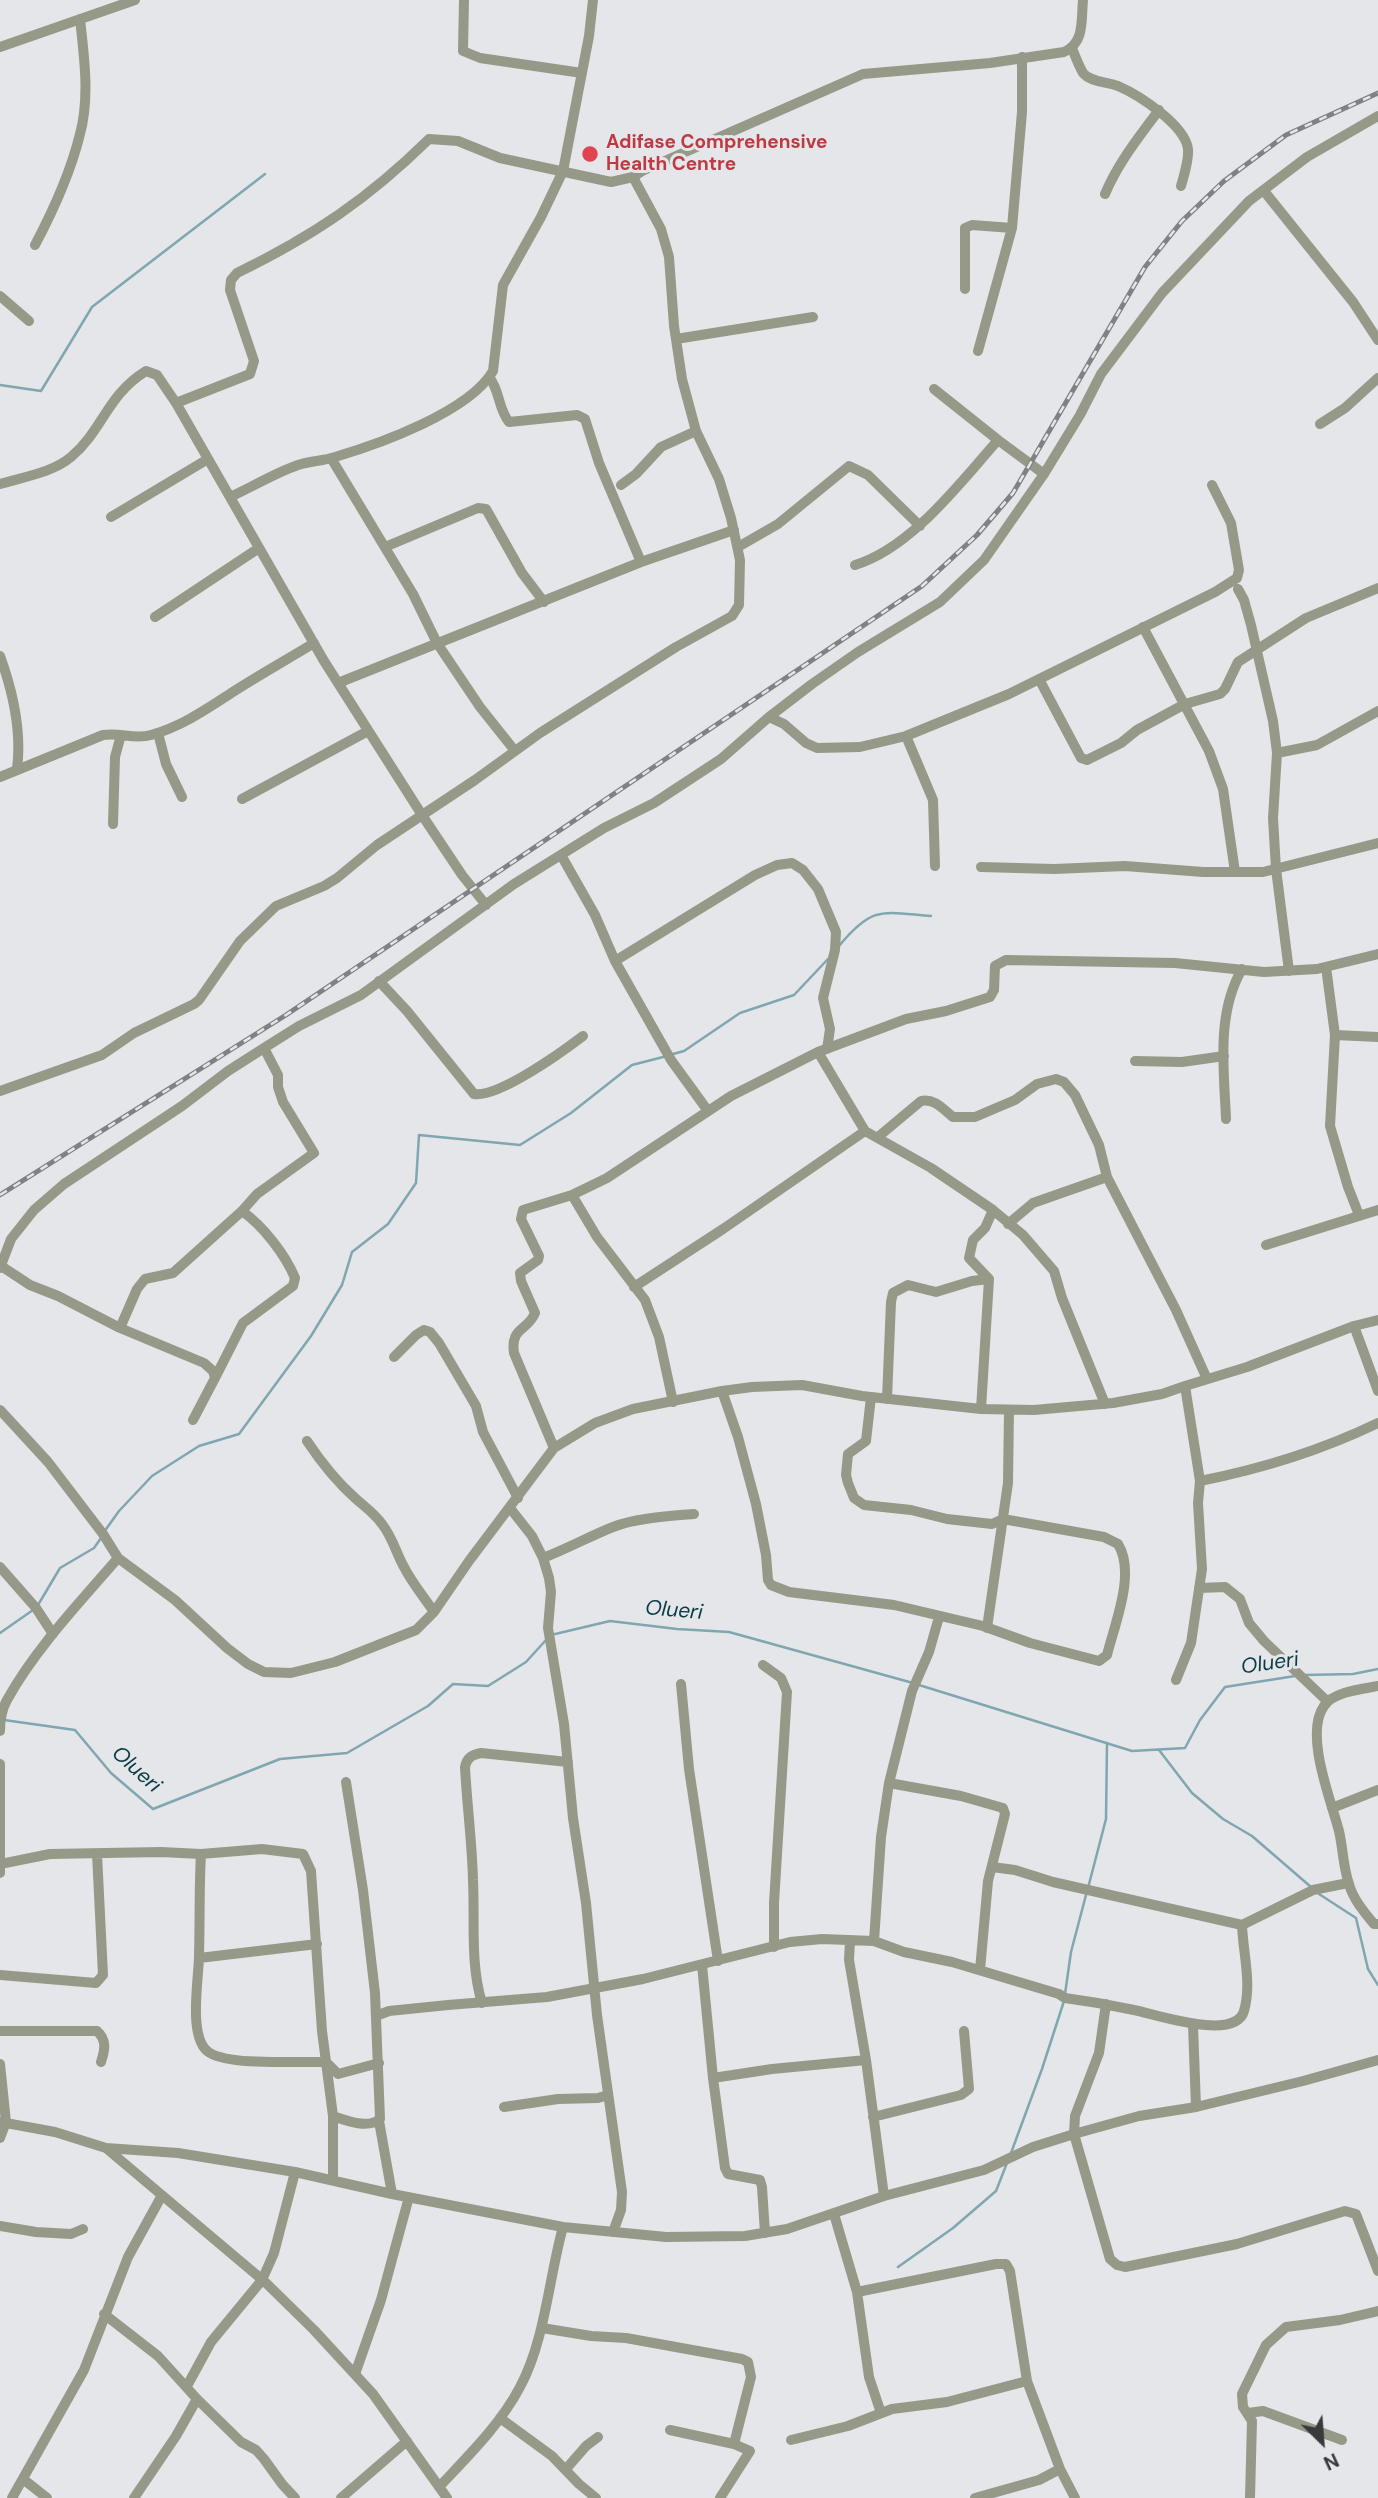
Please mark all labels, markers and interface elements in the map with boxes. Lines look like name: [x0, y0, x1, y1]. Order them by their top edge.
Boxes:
place label: Adifase Comprehensive Health Centre: [606, 132, 827, 176]
marker: Adifase Comprehensive Health Centre: [580, 144, 600, 164]
water label: Olueri: [644, 1596, 704, 1626]
water label: Olueri: [1240, 1647, 1300, 1681]
water label: Olueri: [106, 1741, 166, 1799]
north arrow: [1287, 2407, 1357, 2477]
text: N: [1320, 2447, 1343, 2476]

